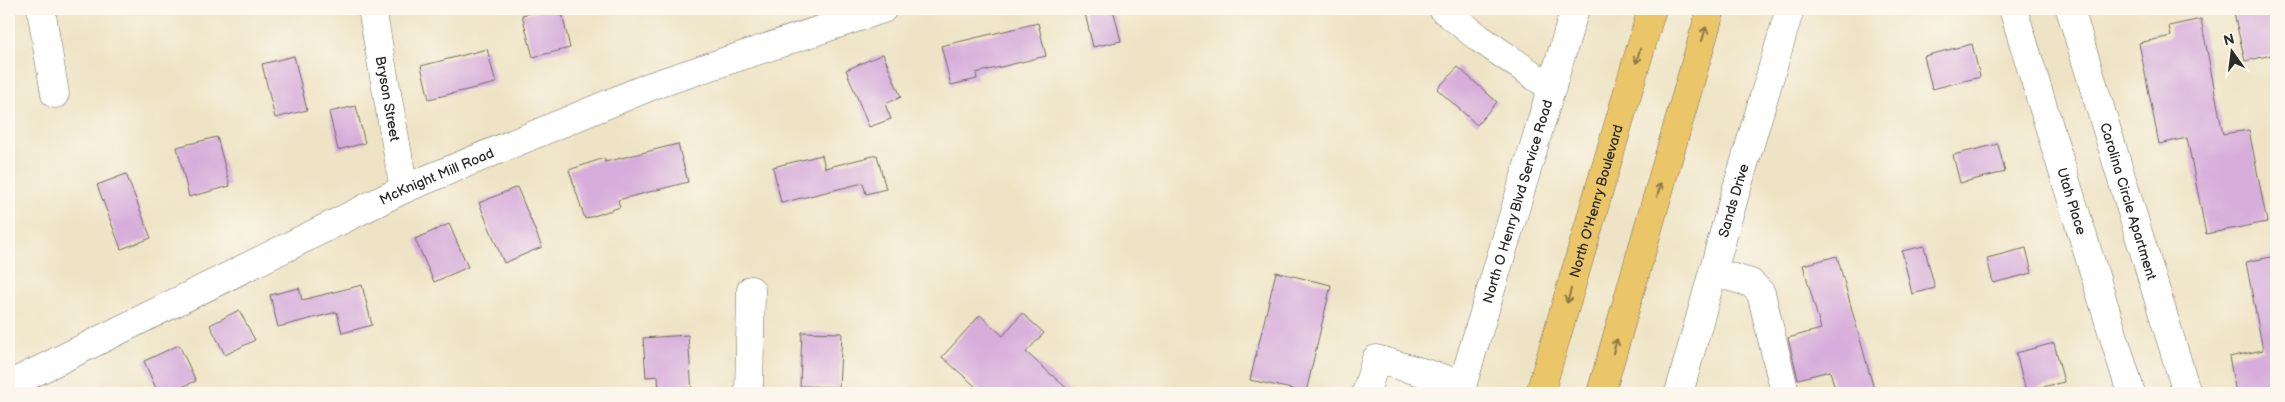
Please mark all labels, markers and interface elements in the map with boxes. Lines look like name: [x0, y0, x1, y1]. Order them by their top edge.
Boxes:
one-way arrow: [1700, 26, 1709, 42]
north arrow: [2208, 28, 2258, 78]
text: N: [2222, 30, 2236, 49]
one-way arrow: [1633, 47, 1643, 63]
street label: Bryson Street: [372, 55, 403, 143]
street label: North O Henry Blvd Service Road: [1479, 98, 1556, 305]
street label: Carolina Circle Apartment: [2096, 121, 2160, 283]
street label: North O'Henry Boulevard: [1566, 123, 1627, 280]
street label: McKnight Mill Road: [377, 144, 497, 209]
street label: Sands Drive: [1715, 162, 1753, 239]
street label: Utah Place: [2053, 166, 2090, 237]
one-way arrow: [1655, 183, 1665, 199]
one-way arrow: [1563, 287, 1573, 303]
one-way arrow: [1610, 339, 1620, 355]

